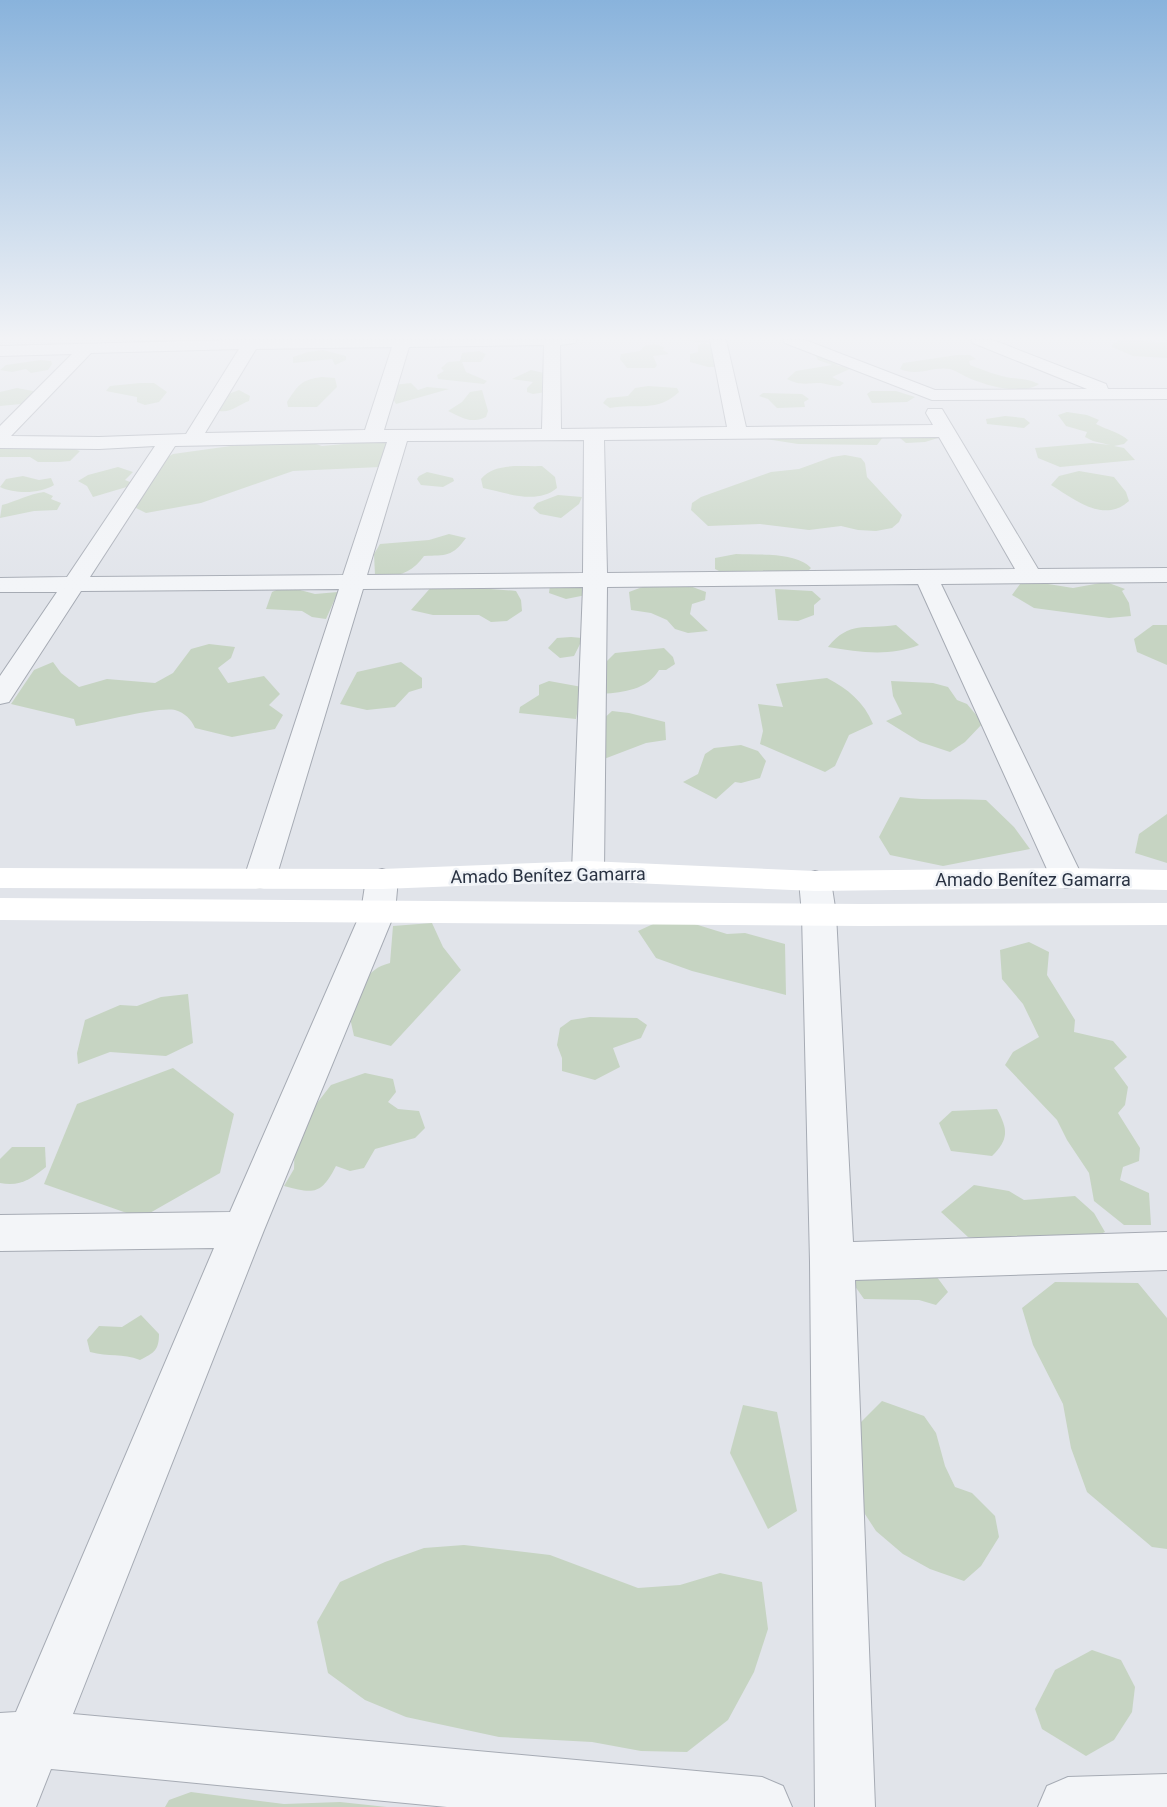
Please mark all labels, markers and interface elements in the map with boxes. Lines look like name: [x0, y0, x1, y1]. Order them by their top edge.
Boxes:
street label: Amado Benítez Gamarra: [450, 863, 646, 887]
street label: Amado Benítez Gamarra: [935, 869, 1131, 890]

